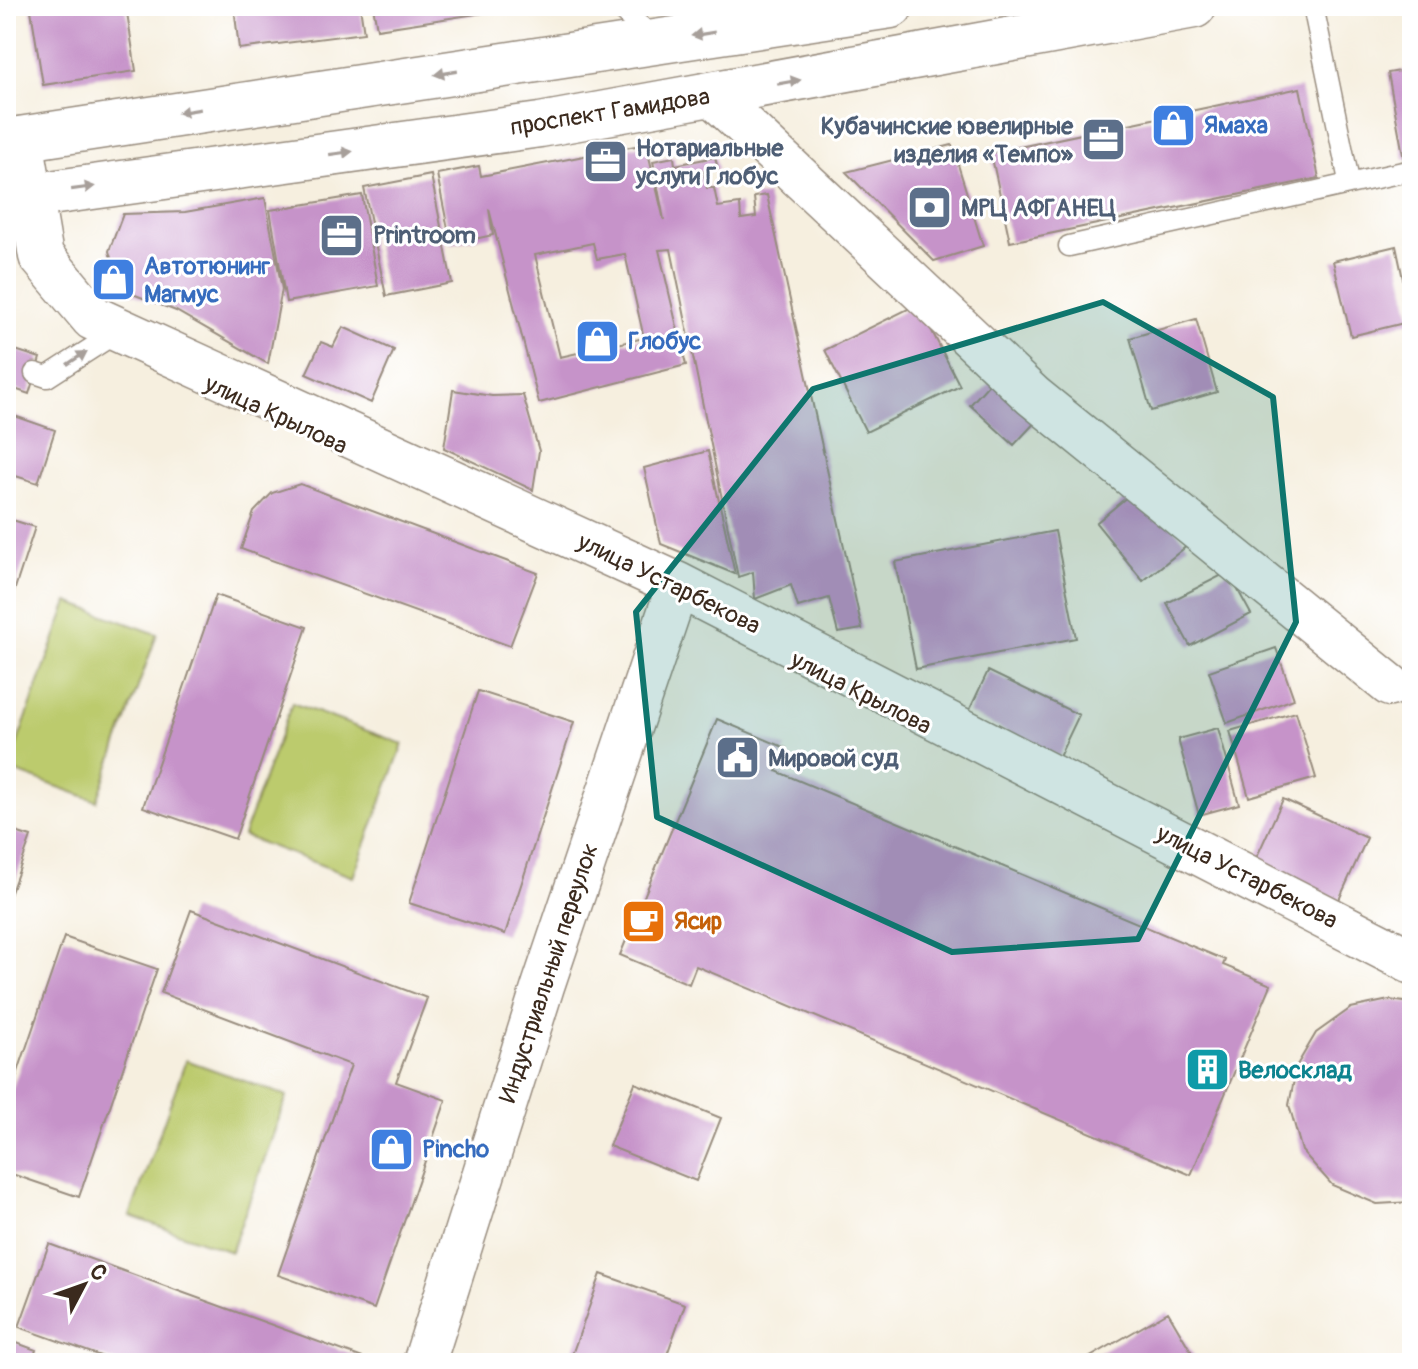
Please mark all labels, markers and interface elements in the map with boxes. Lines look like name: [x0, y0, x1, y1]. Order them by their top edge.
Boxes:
one-way arrow: [690, 28, 715, 41]
one-way arrow: [433, 67, 458, 80]
one-way arrow: [777, 75, 802, 87]
street label: проспект Гамидова: [508, 82, 712, 142]
shop icon: Ямаха: [1149, 101, 1197, 149]
one-way arrow: [176, 106, 201, 118]
place label: Ямаха: [1204, 111, 1268, 140]
place label: Кубачинские ювелирные изделия «Темпо»: [821, 112, 1074, 169]
office icon: Кубачинские ювелирные изделия «Темпо»: [1080, 116, 1128, 164]
place label: Нотариальные услуги Глобус: [635, 134, 785, 191]
office icon: Нотариальные услуги Глобус: [581, 138, 629, 186]
one-way arrow: [329, 146, 354, 159]
one-way arrow: [71, 181, 96, 194]
bank icon: МРЦ АФГАНЕЦ: [906, 184, 954, 232]
place label: МРЦ АФГАНЕЦ: [961, 194, 1116, 223]
office icon: Printroom: [318, 211, 366, 259]
place label: Printroom: [373, 221, 476, 250]
place label: Автотюнинг Магмус: [144, 252, 271, 309]
shop icon: Автотюнинг Магмус: [89, 256, 137, 304]
shop icon: Глобус: [573, 317, 621, 365]
place label: Глобус: [628, 327, 701, 356]
one-way arrow: [66, 351, 88, 365]
street label: улица Крылова: [199, 369, 352, 461]
street label: улица Устарбекова: [572, 527, 765, 641]
street label: улица Крылова: [785, 645, 936, 741]
public building icon: Мировой суд: [713, 734, 761, 782]
place label: Мировой суд: [768, 744, 899, 773]
street label: улица Устарбекова: [1151, 818, 1342, 935]
street label: Индустриальный переулок: [493, 840, 605, 1106]
cafe icon: Ясир: [619, 897, 667, 945]
place label: Ясир: [674, 907, 722, 936]
building icon: Велосклад: [1183, 1046, 1231, 1094]
place label: Велосклад: [1238, 1056, 1352, 1085]
shop icon: Pincho: [367, 1125, 415, 1173]
place label: Pincho: [422, 1135, 489, 1164]
north arrow: [44, 1245, 124, 1325]
text: С: [83, 1258, 114, 1287]

